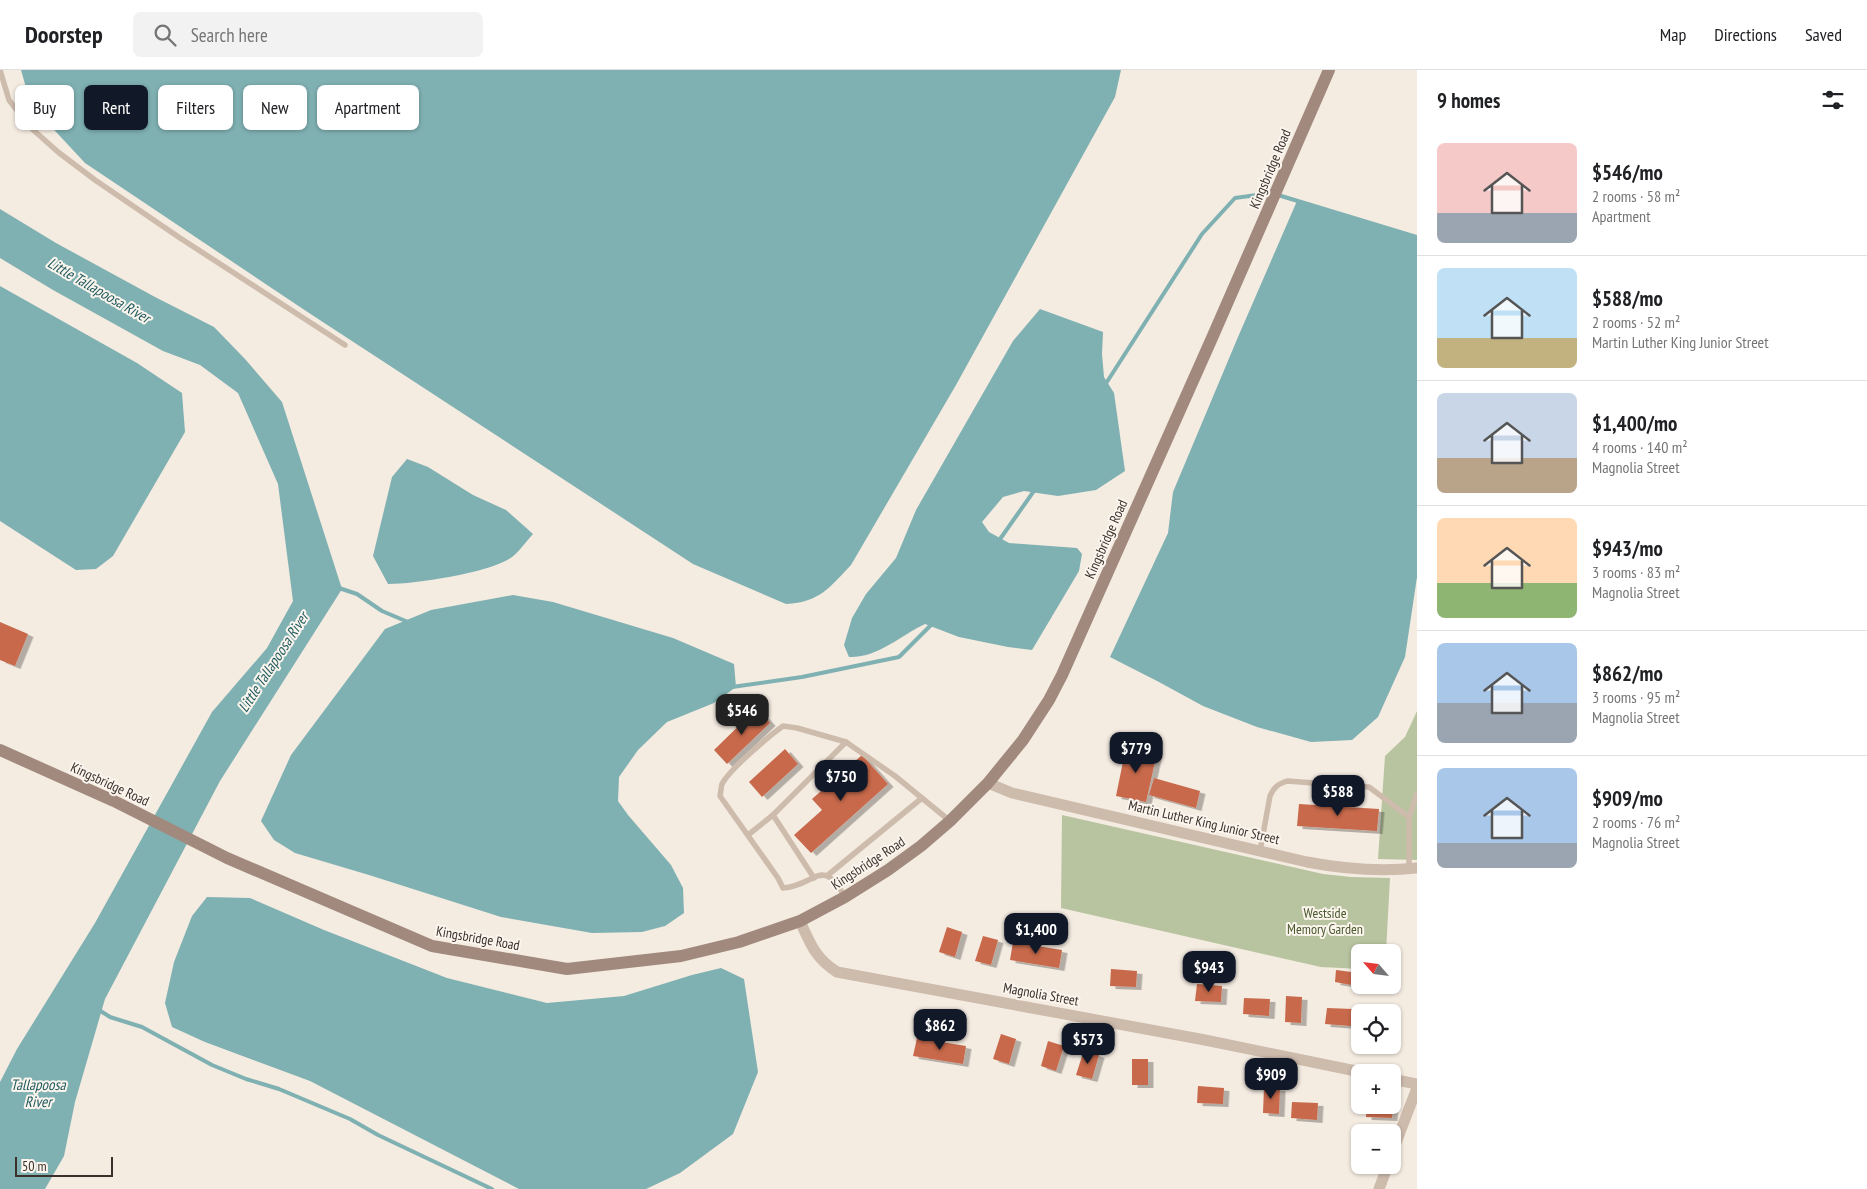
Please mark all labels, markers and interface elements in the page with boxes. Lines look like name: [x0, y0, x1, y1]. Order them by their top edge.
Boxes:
search box: [133, 12, 483, 57]
text: Doorstep: [25, 19, 103, 50]
icon: search: [151, 21, 179, 49]
text: Search here: [191, 23, 268, 47]
text: Map: [1660, 23, 1686, 46]
text: Directions: [1714, 23, 1777, 46]
text: Saved: [1805, 23, 1842, 46]
chip: Buy: [15, 85, 74, 130]
chip: Rent: [84, 85, 148, 130]
chip: Filters: [158, 85, 233, 130]
chip: New: [243, 85, 307, 130]
chip: Apartment: [317, 85, 419, 130]
icon: filters: [1819, 86, 1847, 114]
text: 9 homes: [1437, 87, 1500, 114]
street label: Kingsbridge Road: [1245, 127, 1295, 211]
text: $546/mo: [1592, 159, 1663, 186]
icon: home: [1477, 163, 1537, 223]
text: 2 rooms · 58 m²: [1592, 186, 1680, 206]
text: Apartment: [1592, 206, 1651, 226]
water label: Little Tallapoosa River: [44, 253, 155, 328]
text: $588/mo: [1592, 285, 1663, 312]
icon: home: [1477, 288, 1537, 348]
text: 2 rooms · 52 m²: [1592, 312, 1680, 332]
text: Martin Luther King Junior Street: [1592, 332, 1769, 352]
text: $1,400/mo: [1592, 410, 1677, 437]
icon: home: [1477, 413, 1537, 473]
text: 4 rooms · 140 m²: [1592, 437, 1688, 457]
text: Magnolia Street: [1592, 457, 1680, 477]
street label: Kingsbridge Road: [1081, 497, 1131, 581]
text: $943/mo: [1592, 535, 1663, 562]
icon: home: [1477, 538, 1537, 598]
text: 3 rooms · 83 m²: [1592, 562, 1680, 582]
text: Magnolia Street: [1592, 582, 1680, 602]
water label: Little Tallapoosa River: [234, 607, 313, 715]
text: $862/mo: [1592, 660, 1663, 687]
icon: home: [1477, 663, 1537, 723]
text: 3 rooms · 95 m²: [1592, 687, 1680, 707]
pin: $546: [712, 694, 772, 736]
text: $546: [727, 700, 757, 720]
text: Magnolia Street: [1592, 707, 1680, 727]
pin: $779: [1106, 732, 1166, 774]
text: $779: [1121, 738, 1151, 758]
street label: Kingsbridge Road: [68, 758, 152, 810]
pin: $750: [811, 760, 871, 802]
text: $750: [826, 766, 856, 786]
pin: $588: [1308, 774, 1368, 817]
text: $588: [1323, 781, 1353, 801]
text: $909/mo: [1592, 785, 1663, 812]
icon: home: [1477, 788, 1537, 848]
street label: Martin Luther King Junior Street: [1127, 796, 1281, 848]
text: 2 rooms · 76 m²: [1592, 812, 1680, 832]
street label: Kingsbridge Road: [828, 832, 908, 894]
text: Magnolia Street: [1592, 832, 1680, 852]
park label: Westside Memory Garden: [1287, 904, 1363, 938]
pin: $1,400: [995, 912, 1077, 955]
text: $1,400: [1015, 919, 1057, 939]
street label: Kingsbridge Road: [435, 922, 521, 954]
north arrow: [1351, 944, 1401, 994]
map controls: [1351, 944, 1401, 1174]
pin: $943: [1179, 950, 1239, 993]
text: $943: [1194, 957, 1224, 977]
street label: Magnolia Street: [1002, 978, 1080, 1010]
button: locate: [1351, 1004, 1401, 1054]
pin: $862: [910, 1008, 970, 1051]
text: $862: [925, 1015, 955, 1035]
pin: $573: [1058, 1022, 1118, 1065]
text: $573: [1073, 1029, 1103, 1049]
pin: $909: [1241, 1058, 1301, 1100]
text: $909: [1256, 1064, 1286, 1084]
button: +: [1351, 1064, 1401, 1114]
water label: Tallapoosa River: [11, 1075, 66, 1111]
button: −: [1351, 1124, 1401, 1174]
scale bar: [15, 1154, 112, 1177]
text: 50 m: [22, 1157, 47, 1175]

